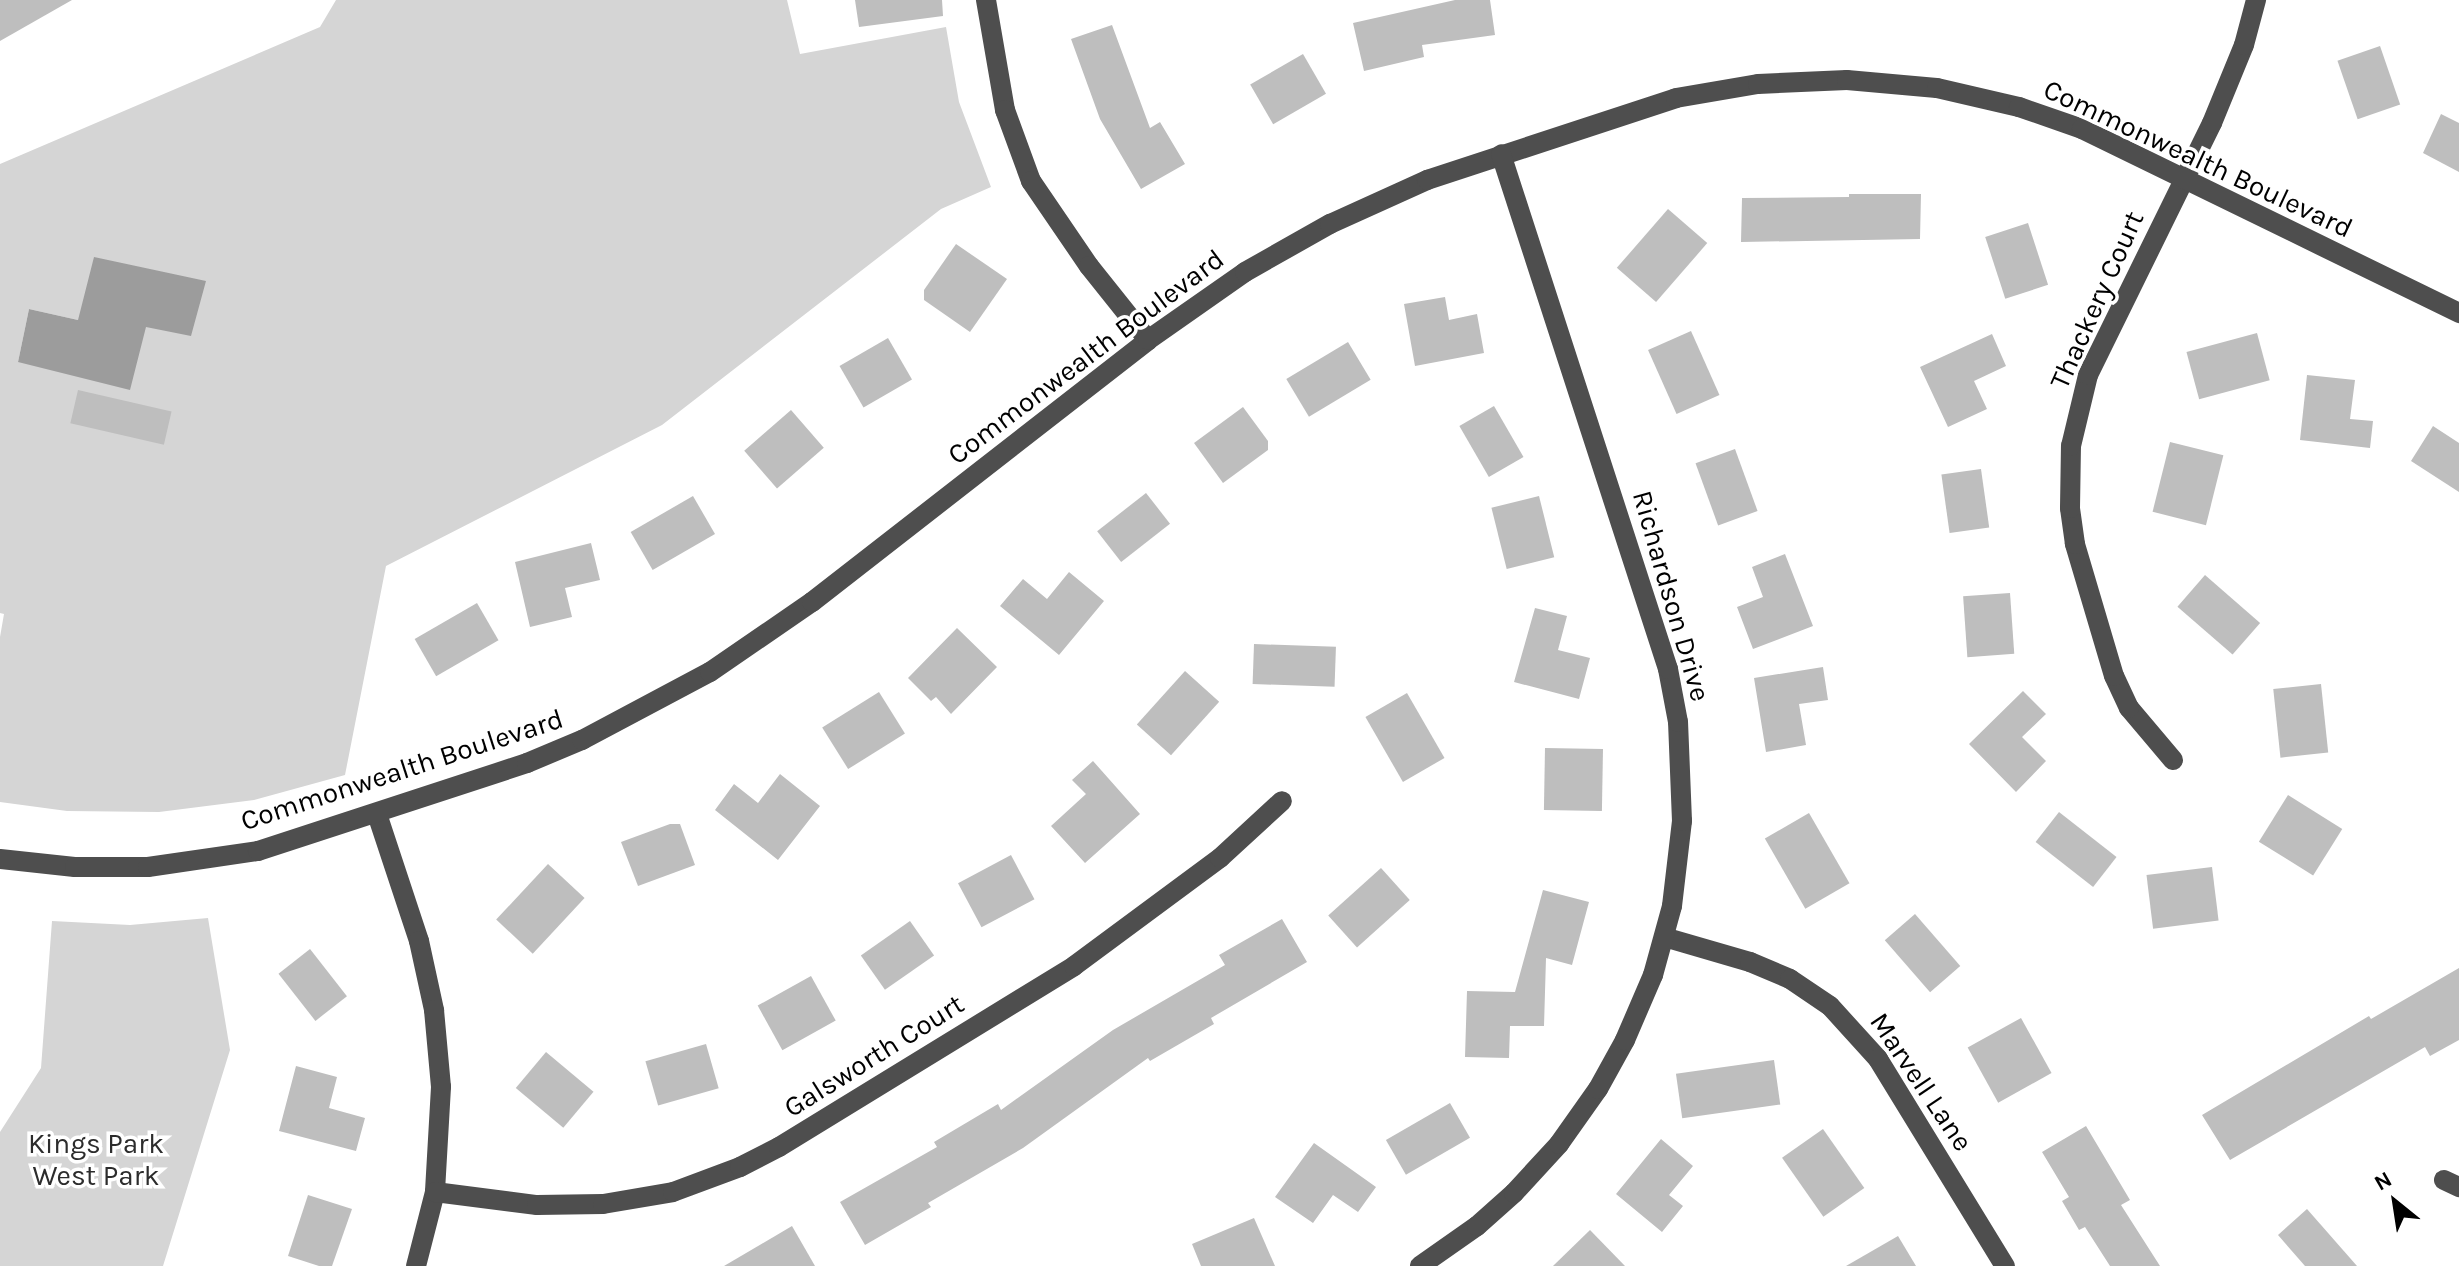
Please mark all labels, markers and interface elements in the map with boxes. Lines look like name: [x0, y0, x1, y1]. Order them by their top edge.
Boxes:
street label: Commonwealth Boulevard: [2038, 73, 2358, 245]
street label: Thackery Court: [2043, 206, 2151, 394]
street label: Commonwealth Boulevard: [941, 242, 1231, 472]
street label: Richardson Drive: [1625, 487, 1717, 705]
street label: Commonwealth Boulevard: [236, 702, 568, 838]
street label: Galsworth Court: [778, 987, 970, 1125]
street label: Marvell Lane: [1862, 1006, 1980, 1158]
park label: Kings Park West Park: [28, 1127, 164, 1193]
north arrow: [2355, 1162, 2435, 1242]
text: N: [2370, 1166, 2396, 1196]

